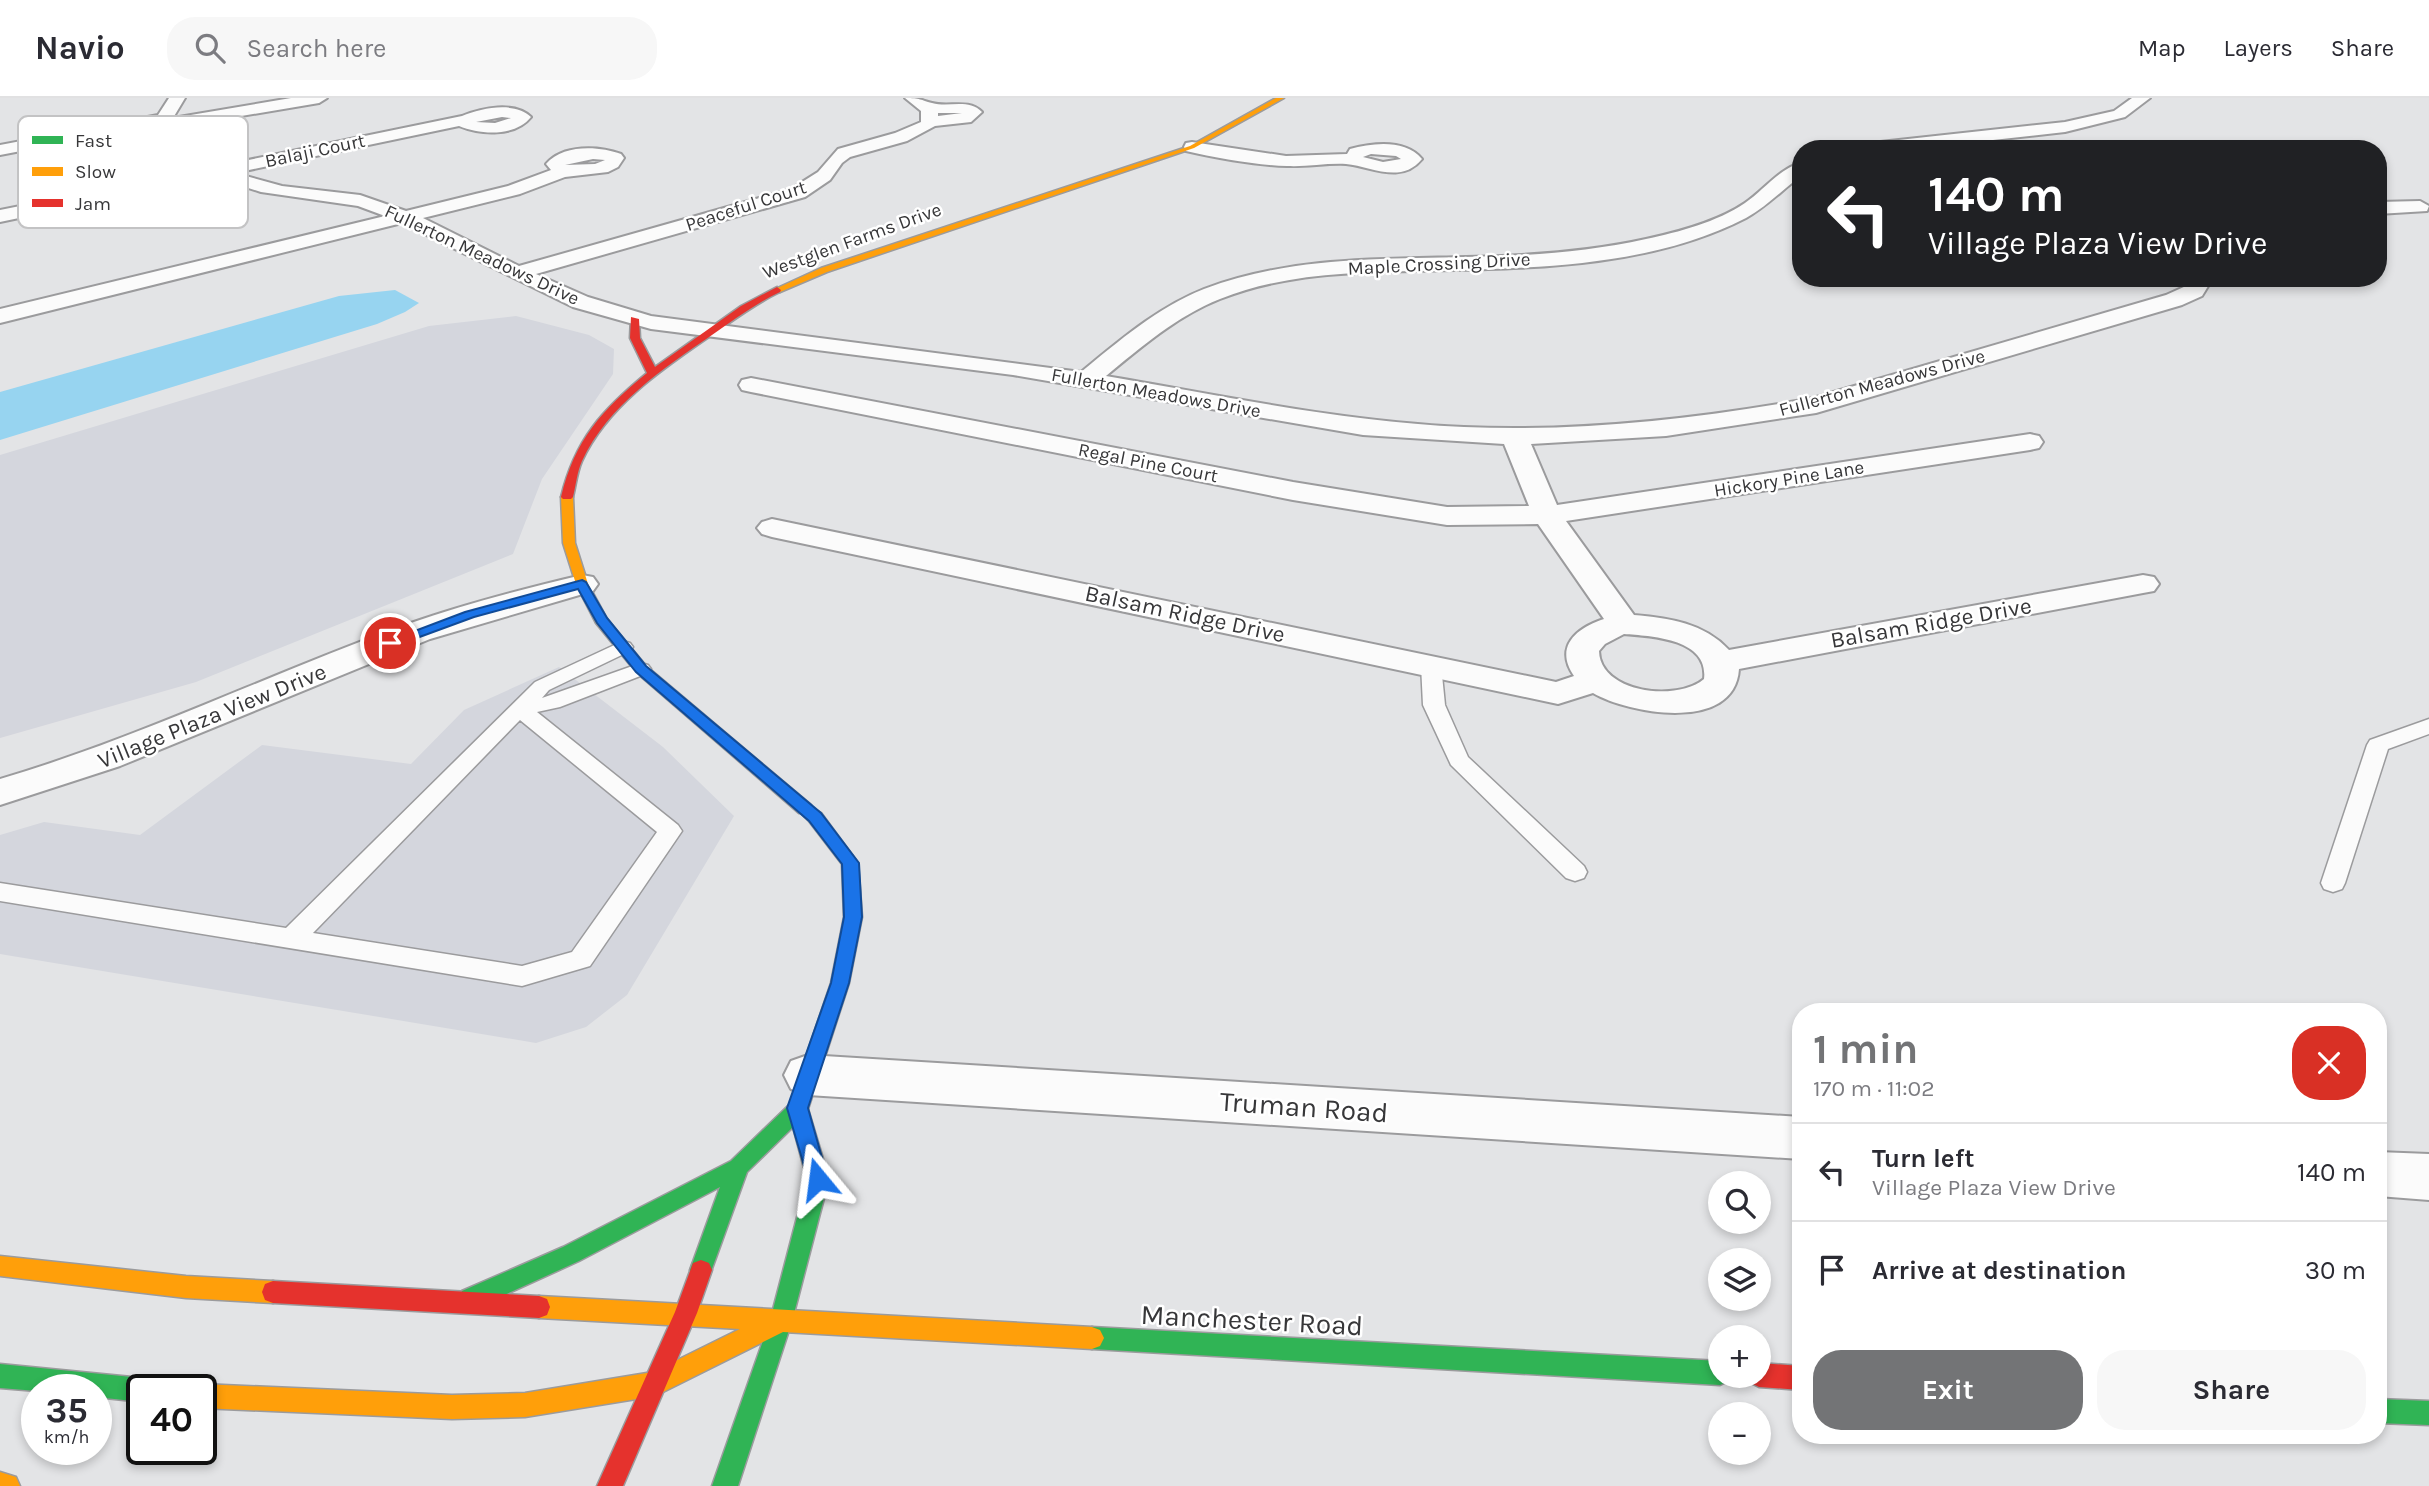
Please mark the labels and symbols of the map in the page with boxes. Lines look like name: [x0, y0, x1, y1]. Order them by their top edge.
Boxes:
legend: [18, 116, 248, 228]
text: Fast: [75, 130, 112, 152]
street label: Balaji Court: [263, 130, 367, 172]
text: Slow: [75, 161, 116, 183]
street label: Peaceful Court: [683, 176, 809, 236]
text: Jam: [75, 193, 111, 215]
street label: Westglen Farms Drive: [760, 198, 944, 284]
street label: Fullerton Meadows Drive: [381, 200, 583, 310]
street label: Maple Crossing Drive: [1347, 248, 1531, 280]
street label: Fullerton Meadows Drive: [1777, 345, 1987, 421]
street label: Fullerton Meadows Drive: [1050, 364, 1262, 422]
street label: Regal Pine Court: [1076, 439, 1220, 487]
street label: Hickory Pine Lane: [1712, 456, 1866, 502]
street label: Balsam Ridge Drive: [1083, 580, 1287, 648]
street label: Balsam Ridge Drive: [1828, 592, 2034, 654]
pin: [360, 613, 420, 673]
street label: Village Plaza View Drive: [94, 658, 330, 774]
street label: Truman Road: [1219, 1085, 1389, 1129]
position arrow: [781, 1142, 855, 1216]
street label: Manchester Road: [1140, 1298, 1364, 1342]
speed limit sign: 40: [126, 1374, 217, 1465]

